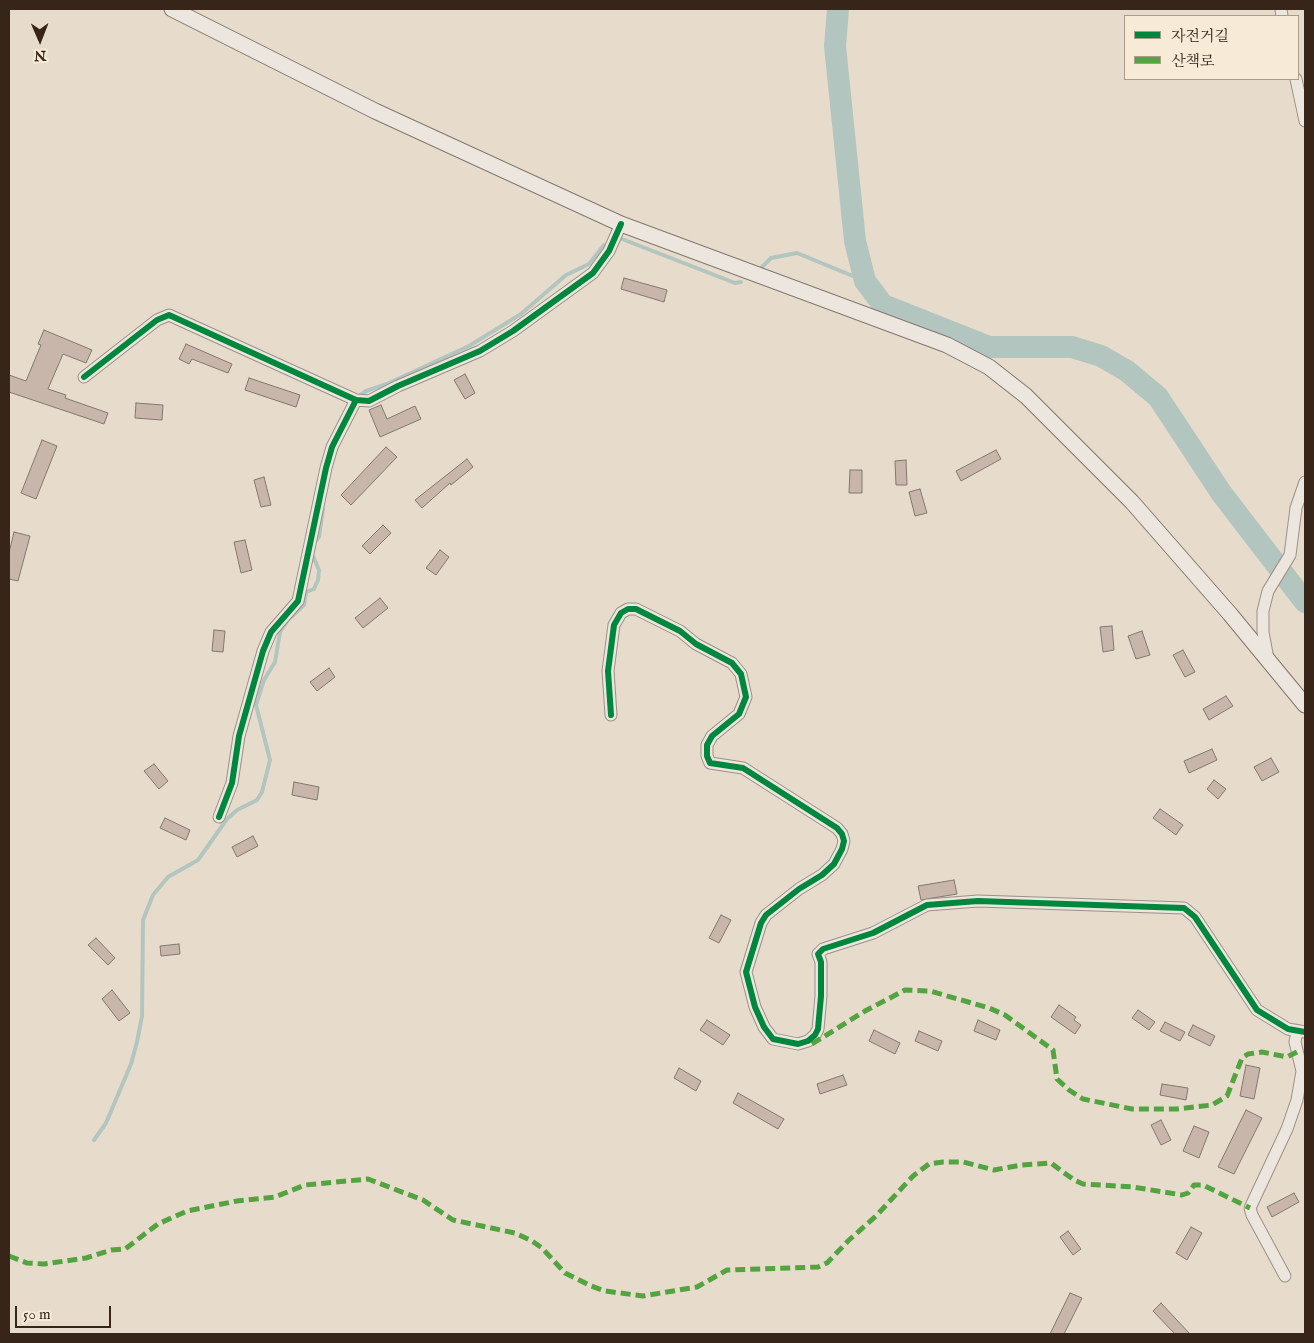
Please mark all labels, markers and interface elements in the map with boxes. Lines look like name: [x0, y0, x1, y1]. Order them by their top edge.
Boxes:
north arrow: [15, 15, 65, 65]
legend: [1124, 15, 1299, 80]
text: 자전거길: [1171, 27, 1229, 46]
text: N: [34, 46, 46, 64]
text: 산책로: [1171, 52, 1214, 71]
scale bar: [18, 1296, 114, 1328]
text: 50 m: [23, 1305, 51, 1324]

